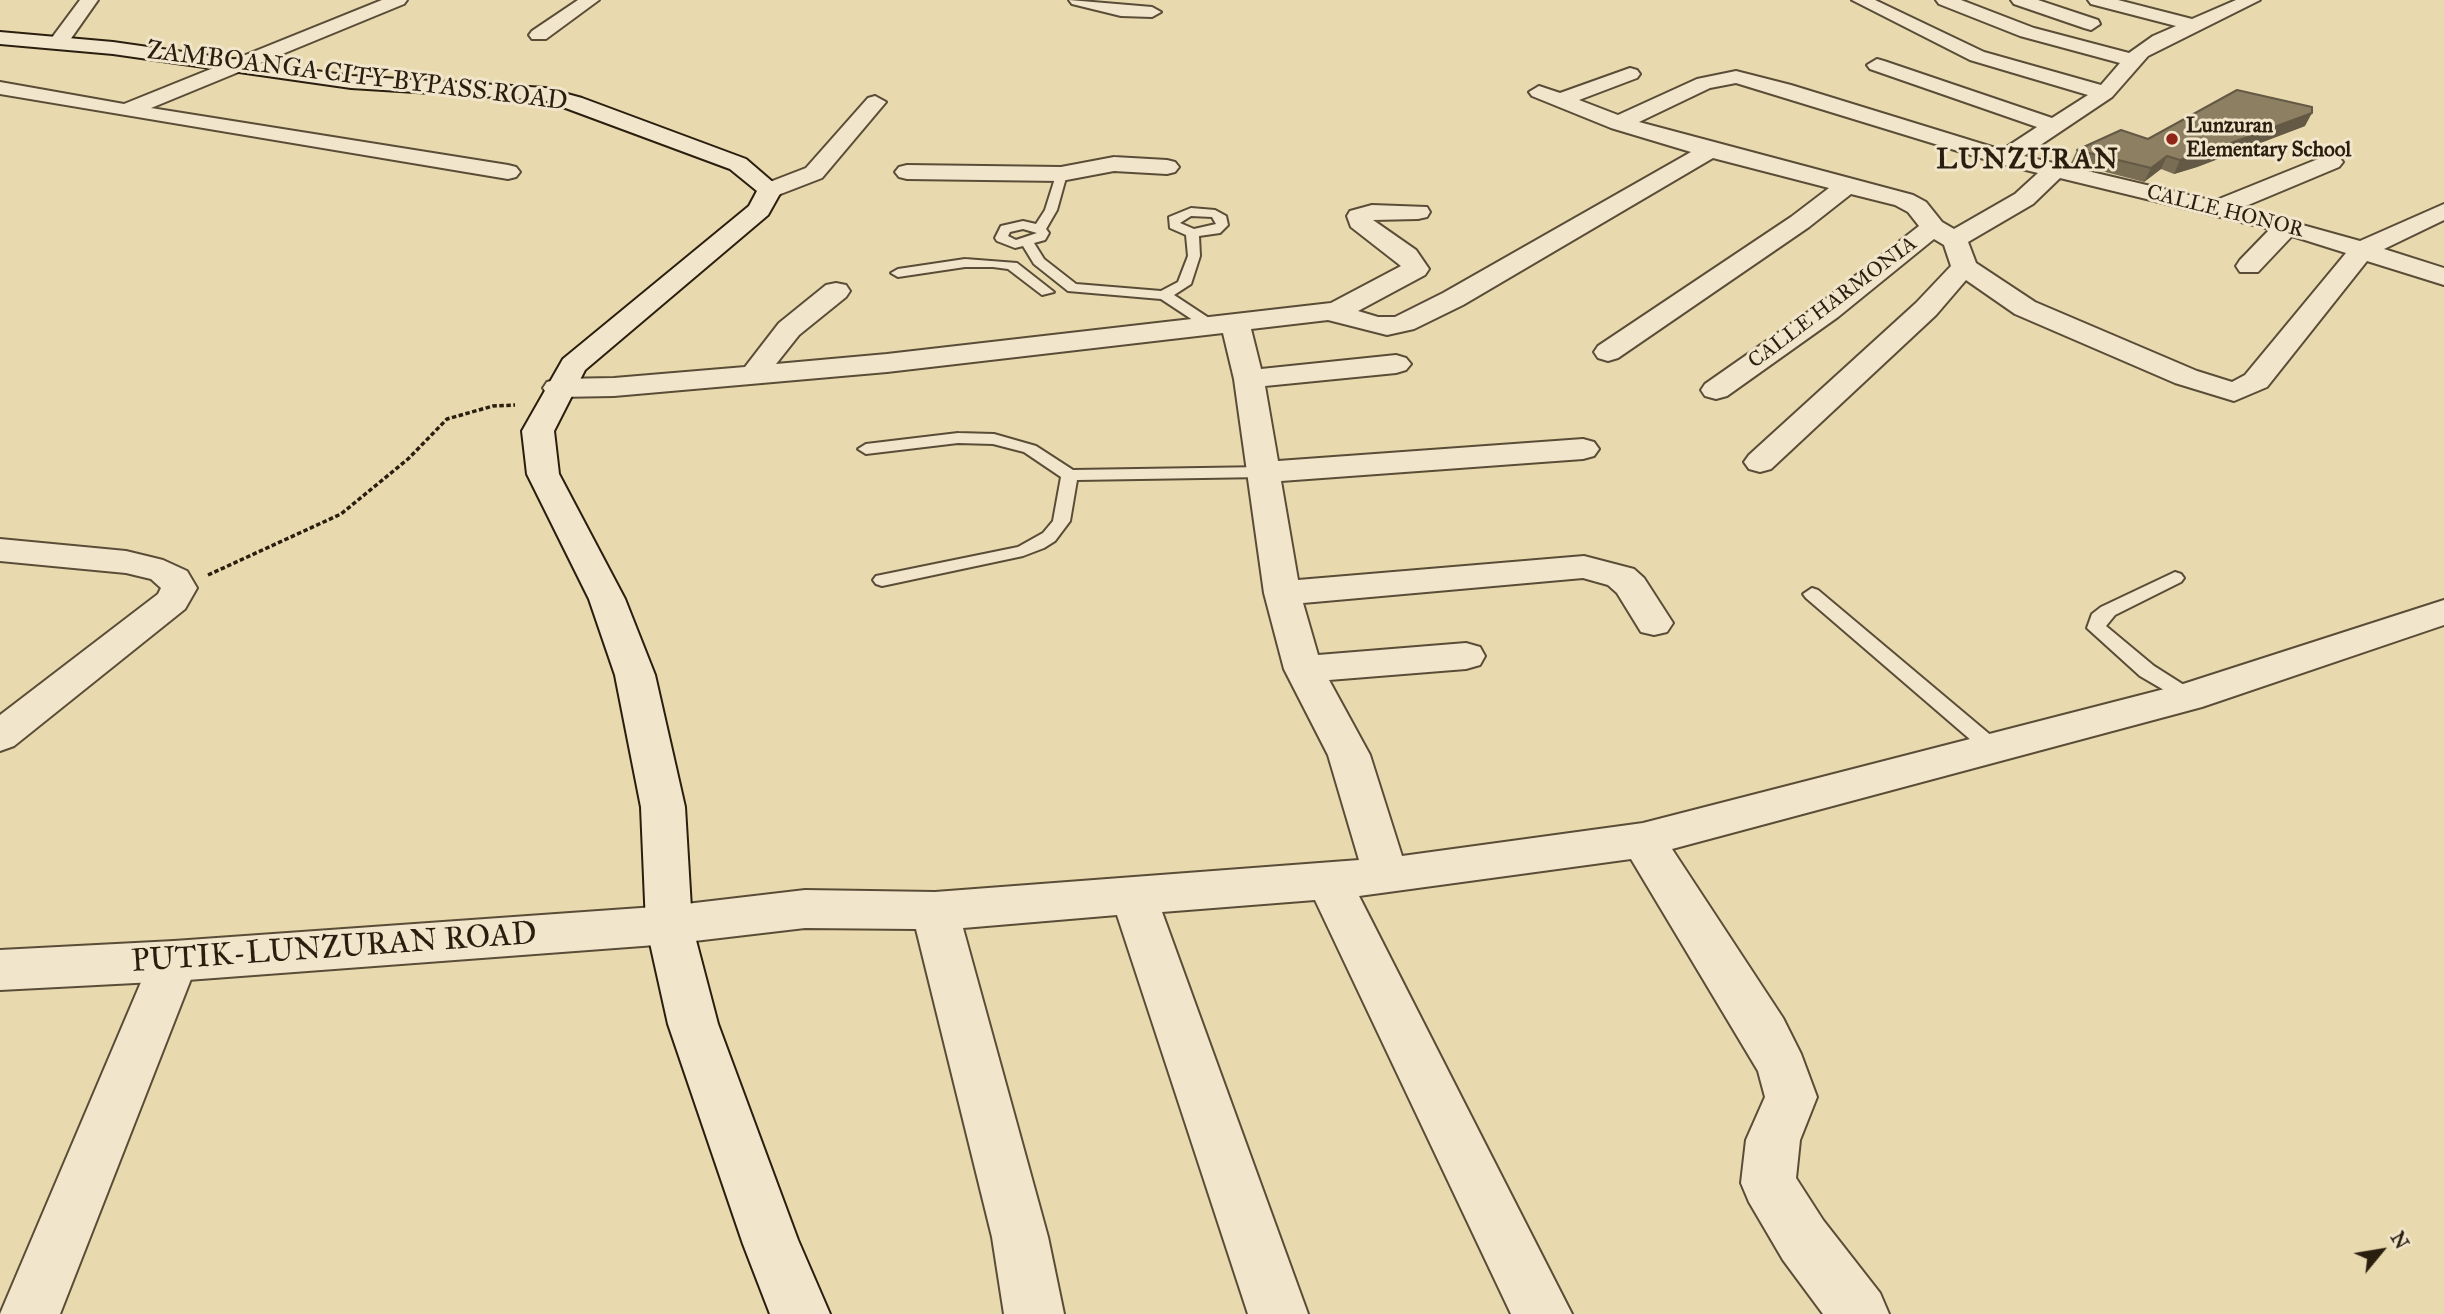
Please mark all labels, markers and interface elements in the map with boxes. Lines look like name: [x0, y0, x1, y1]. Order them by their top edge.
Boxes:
street label: ZAMBOANGA CITY BYPASS ROAD: [145, 36, 569, 118]
place label: Lunzuran Elementary School: [2186, 114, 2351, 164]
marker: Lunzuran Elementary School: [2164, 131, 2180, 147]
district label: LUNZURAN: [1937, 144, 2119, 178]
street label: CALLE HONOR: [2144, 180, 2306, 244]
street label: CALLE HARMONIA: [1744, 231, 1922, 375]
street label: PUTIK-LUNZURAN ROAD: [130, 916, 538, 982]
north arrow: [2346, 1216, 2416, 1286]
text: N: [2386, 1228, 2414, 1253]

